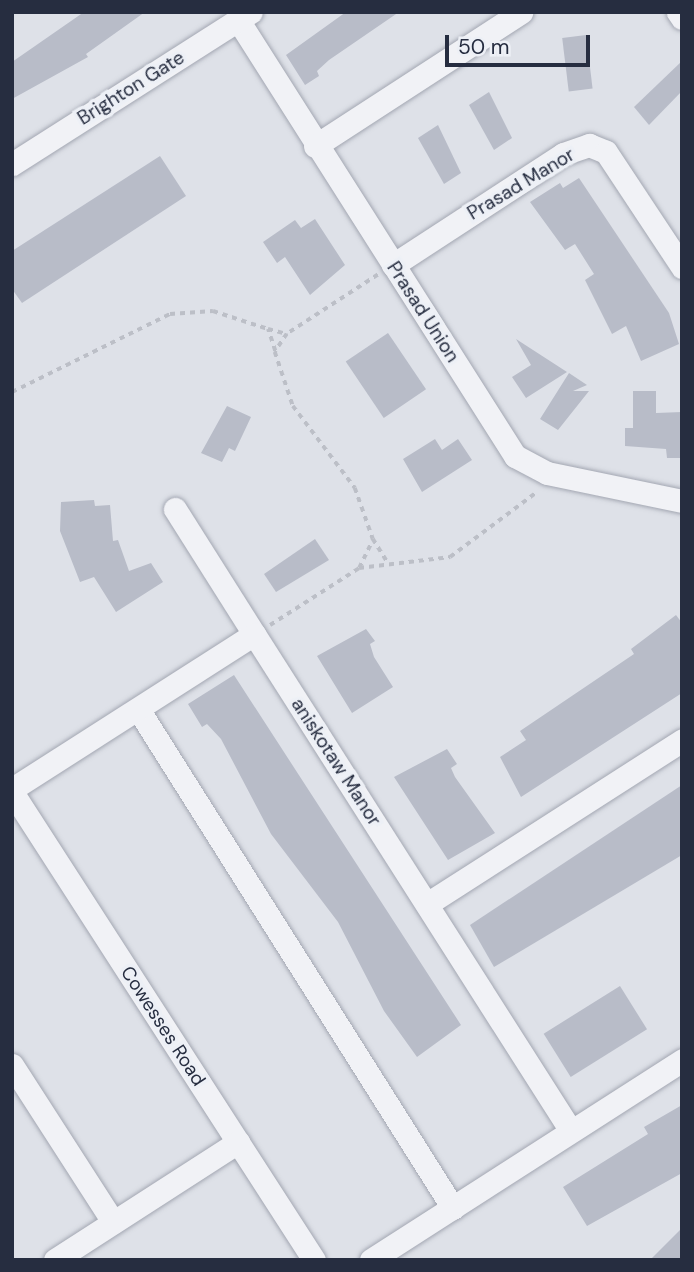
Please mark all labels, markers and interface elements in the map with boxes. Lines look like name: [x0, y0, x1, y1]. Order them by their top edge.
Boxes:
scale bar: [449, 21, 594, 65]
text: 50 m: [458, 33, 509, 61]
street label: Brighton Gate: [73, 46, 189, 130]
street label: Prasad Manor: [463, 143, 579, 225]
street label: Prasad Union: [382, 257, 464, 367]
street label: aniskotaw Manor: [286, 694, 386, 830]
street label: Cowesses Road: [116, 962, 210, 1090]

